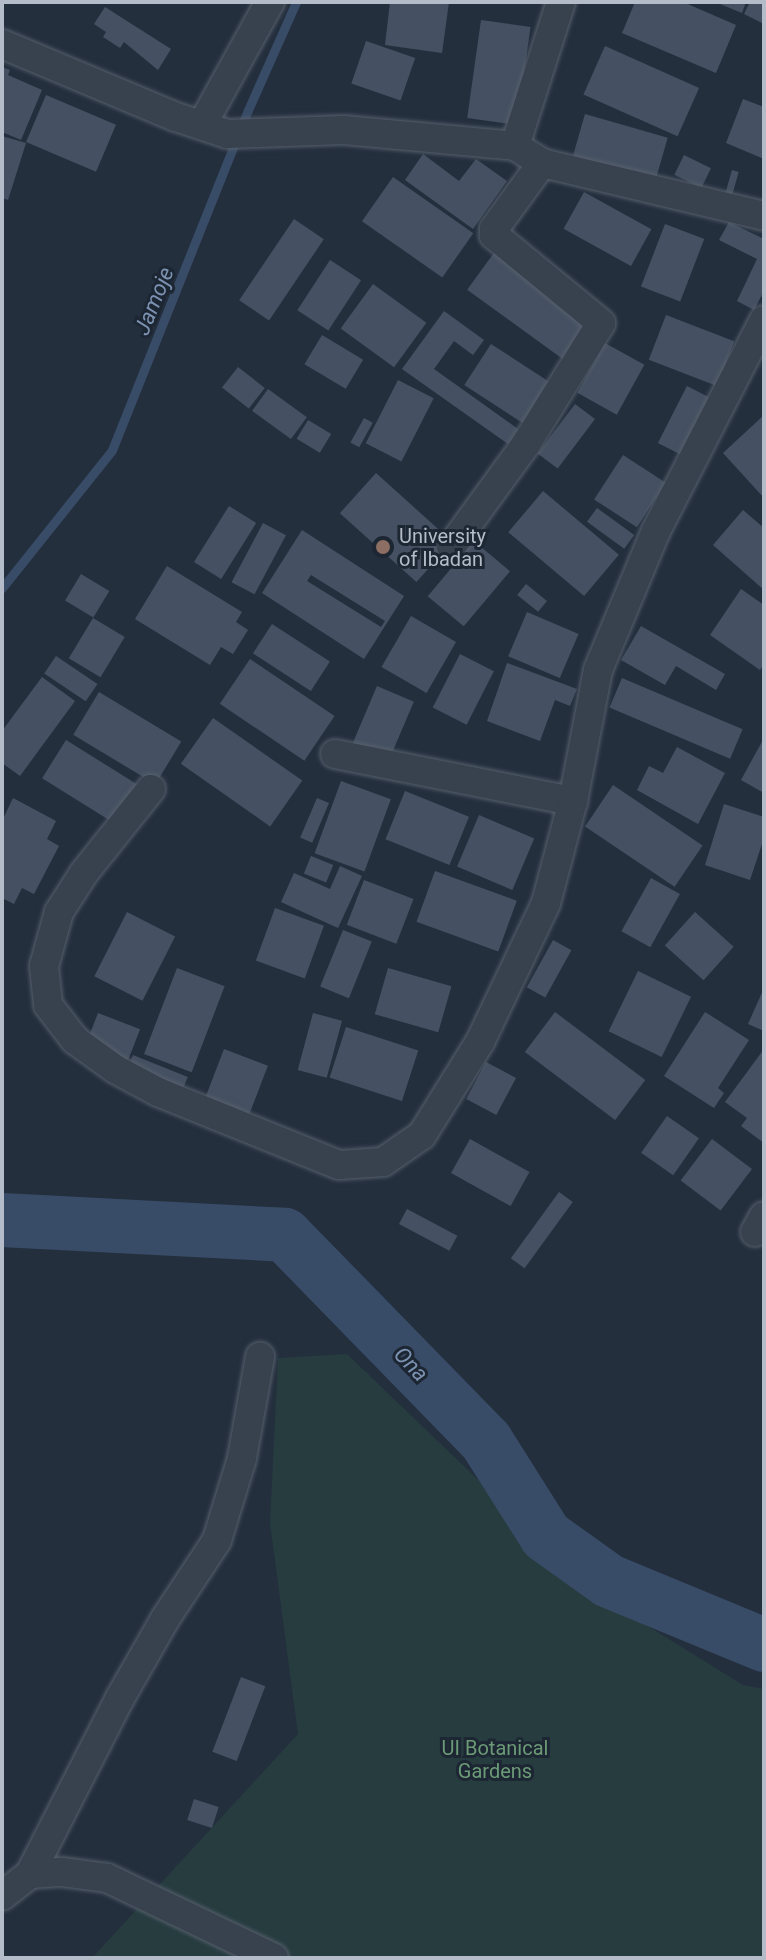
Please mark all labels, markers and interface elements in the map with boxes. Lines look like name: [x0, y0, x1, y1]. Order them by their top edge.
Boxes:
water label: Jamoje: [129, 263, 179, 339]
place label: University of Ibadan: [399, 524, 486, 571]
marker: University of Ibadan: [374, 538, 392, 556]
water label: Ona: [388, 1341, 434, 1387]
park label: UI Botanical Gardens: [442, 1736, 548, 1783]

